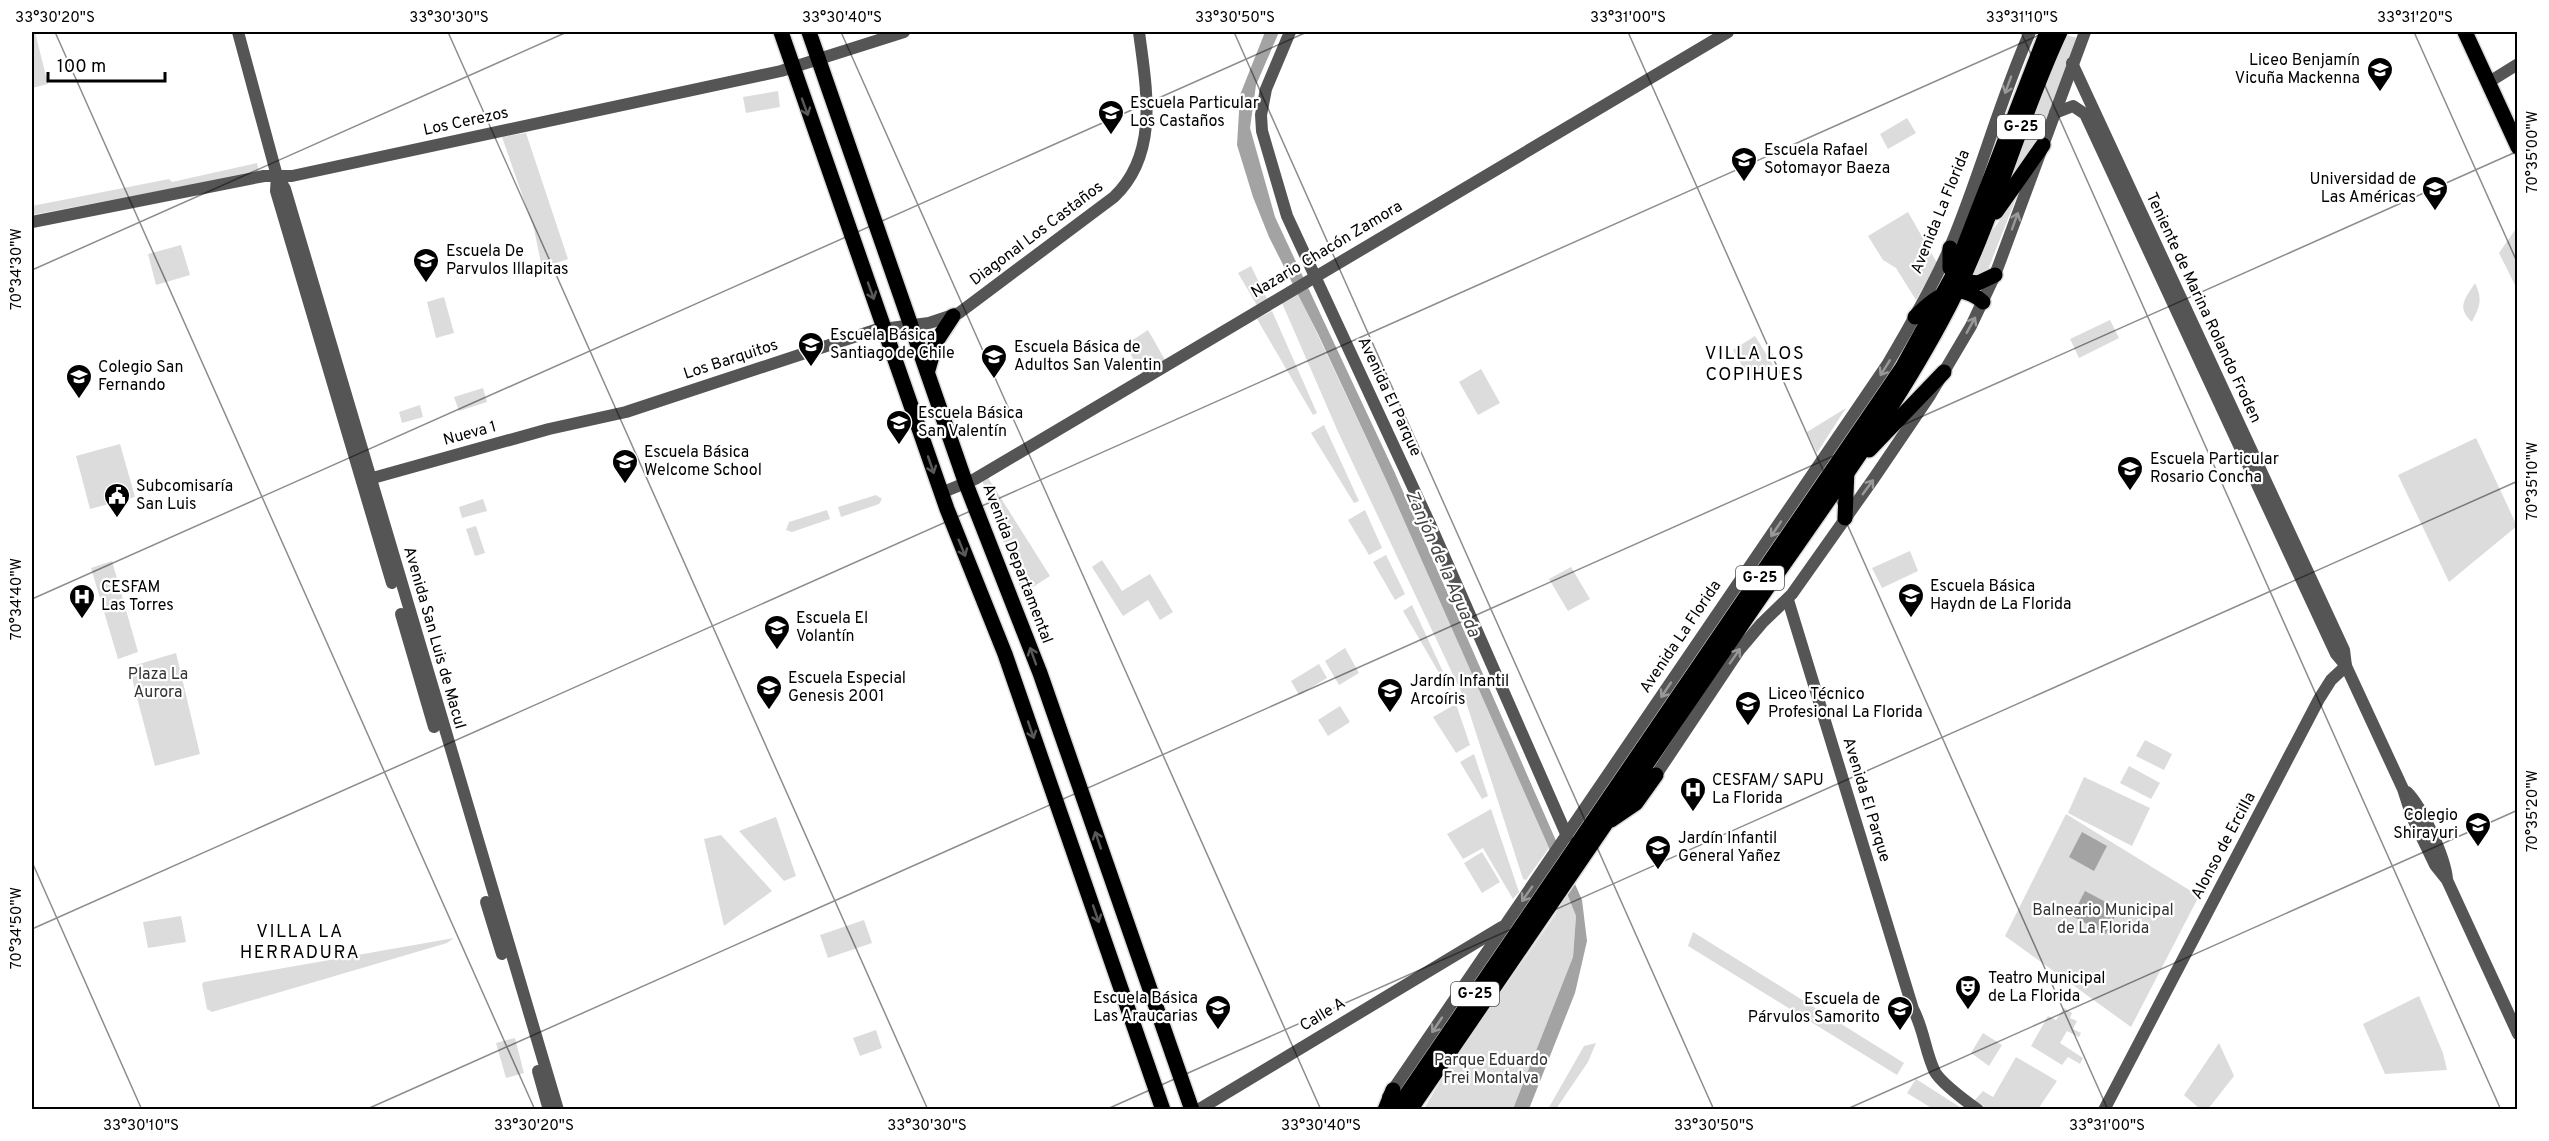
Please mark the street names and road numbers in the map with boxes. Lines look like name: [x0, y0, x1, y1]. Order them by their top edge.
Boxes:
street label: Los Cerezos: [422, 103, 510, 141]
road number: G-25: [1997, 115, 2045, 139]
street label: Avenida La Florida: [1907, 147, 1975, 277]
street label: Diagonal Los Castaños: [966, 177, 1108, 291]
street label: Teniente de Marina Rolando Froden: [2141, 190, 2265, 426]
street label: Nazario Chacón Zamora: [1248, 197, 1406, 303]
street label: Avenida El Parque: [1353, 334, 1425, 460]
street label: Los Barquitos: [681, 335, 781, 385]
street label: Nueva 1: [441, 417, 499, 451]
street label: Avenida Departamental: [977, 481, 1057, 647]
street label: Avenida San Luis de Macul: [398, 544, 470, 732]
road number: G-25: [1736, 566, 1784, 590]
street label: Avenida La Florida: [1636, 577, 1726, 697]
street label: Avenida El Parque: [1838, 735, 1894, 865]
street label: Alonso de Ercilla: [2187, 789, 2261, 903]
road number: G-25: [1451, 982, 1499, 1006]
street label: Calle A: [1297, 994, 1350, 1036]

